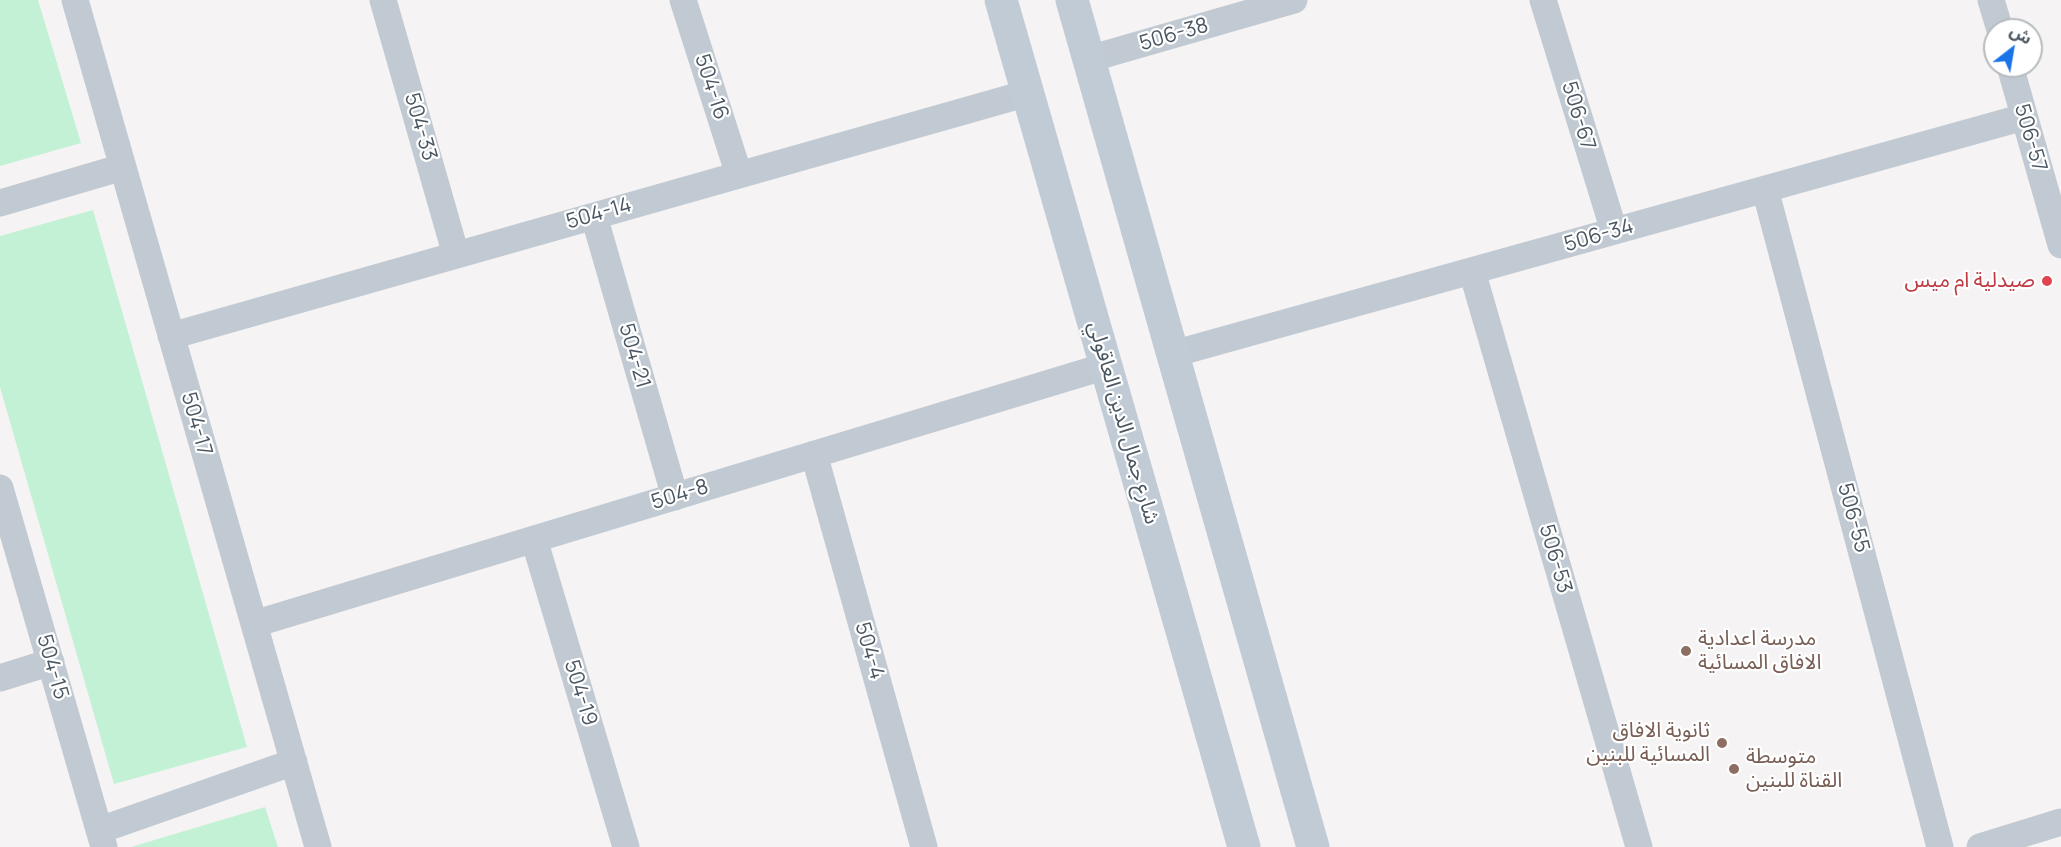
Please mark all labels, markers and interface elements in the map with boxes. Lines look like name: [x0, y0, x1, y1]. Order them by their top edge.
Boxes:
street label: 506-38: [1137, 13, 1211, 57]
north arrow: [1983, 18, 2043, 78]
text: ش: [2006, 19, 2036, 49]
street label: 504-16: [689, 51, 733, 123]
street label: 506-67: [1556, 79, 1600, 153]
street label: 504-33: [398, 90, 442, 164]
street label: 506-57: [2008, 101, 2052, 175]
street label: 504-14: [563, 193, 635, 235]
street label: 506-34: [1562, 214, 1636, 258]
place label: صيدلية ام ميس: [1904, 268, 2035, 294]
marker: صيدلية ام ميس: [2040, 274, 2054, 288]
street label: شارع جمال الدين العاقولي: [1082, 319, 1164, 527]
street label: 504-21: [613, 321, 655, 391]
street label: 504-17: [175, 389, 217, 459]
street label: 504-8: [648, 474, 712, 516]
street label: 506-55: [1832, 480, 1874, 556]
street label: 506-53: [1533, 522, 1577, 596]
street label: 504-4: [849, 619, 889, 683]
place label: مدرسة اعدادية الافاق المسائية: [1698, 626, 1821, 676]
street label: 504-15: [31, 632, 73, 702]
marker: مدرسة اعدادية الافاق المسائية: [1679, 644, 1693, 658]
street label: 504-19: [558, 657, 602, 729]
place label: ثانوية الافاق المسائية للبنين: [1586, 718, 1710, 768]
marker: ثانوية الافاق المسائية للبنين: [1715, 736, 1729, 750]
place label: متوسطة القناة للبنين: [1746, 744, 1842, 794]
marker: متوسطة القناة للبنين: [1727, 762, 1741, 776]

